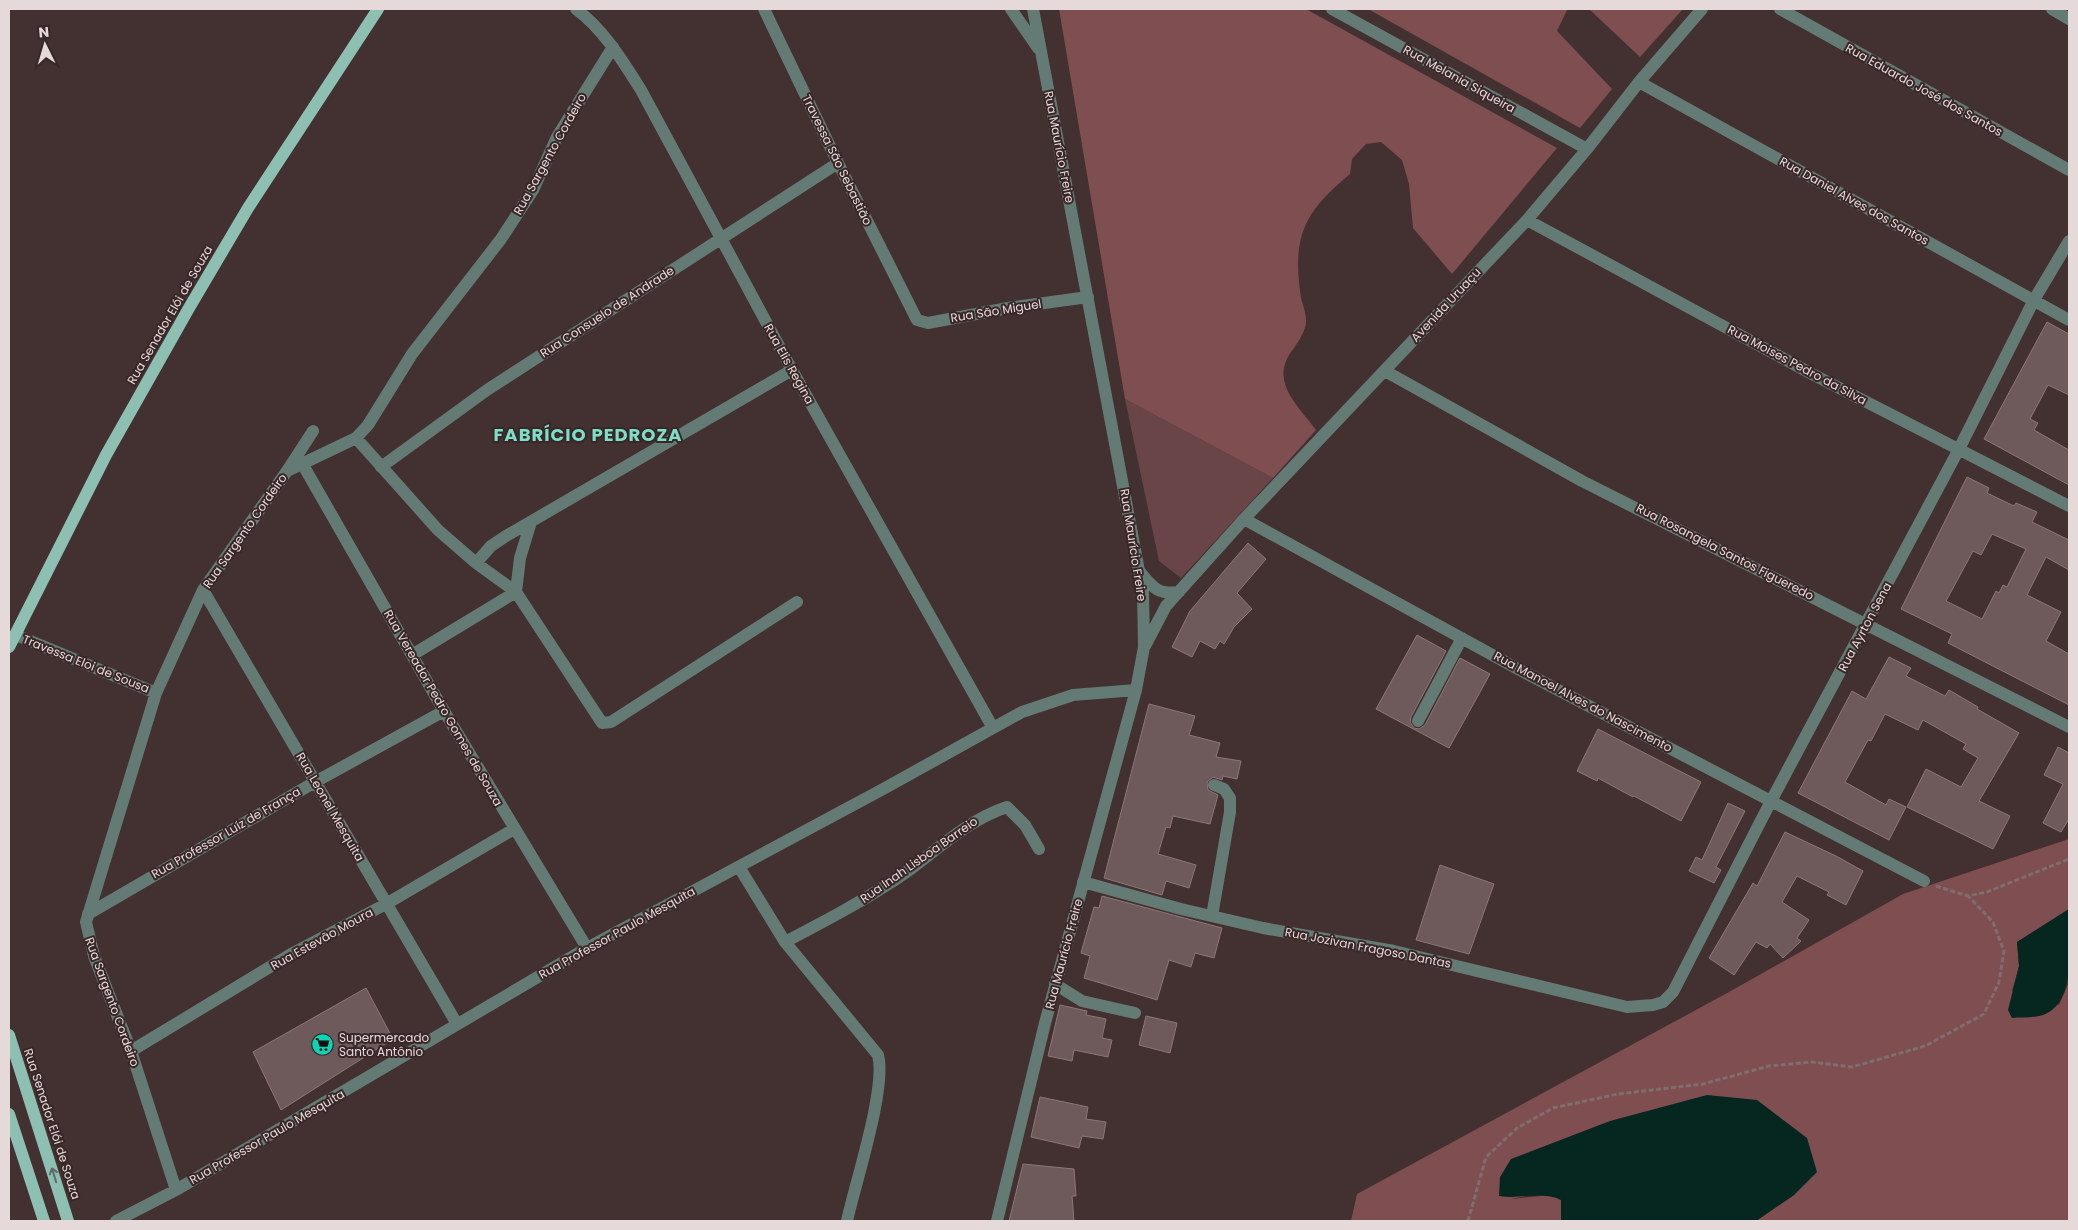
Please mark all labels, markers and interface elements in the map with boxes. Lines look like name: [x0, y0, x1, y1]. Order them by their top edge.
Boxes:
north arrow: [20, 20, 70, 70]
text: N: [38, 22, 50, 42]
street label: Rua Eduardo José dos Santos: [1843, 39, 2006, 140]
street label: Rua Melania Siqueira: [1400, 41, 1518, 117]
street label: Rua Maurício Freire: [1040, 89, 1079, 204]
street label: Rua Sargento Cordeiro: [509, 90, 590, 218]
street label: Travessa São Sebastião: [798, 92, 877, 228]
street label: Rua Daniel Alves dos Santos: [1777, 152, 1932, 249]
street label: Rua Senador Elói de Souza: [123, 242, 216, 387]
street label: Rua Consuelo de Andrade: [536, 262, 677, 361]
street label: Avenida Uruaçu: [1407, 264, 1484, 345]
street label: Rua São Miguel: [949, 295, 1043, 326]
street label: Rua Elis Regina: [760, 321, 819, 407]
street label: Rua Moises Pedro da Silva: [1725, 321, 1870, 409]
district label: FABRÍCIO PEDROZA: [494, 422, 682, 447]
street label: Rua Sargento Cordeiro: [198, 470, 291, 591]
street label: Rua Maurício Freire: [1116, 487, 1151, 602]
street label: Rua Rosangela Santos Figueredo: [1633, 499, 1817, 604]
street label: Rua Ayrton Sena: [1834, 579, 1895, 674]
street label: Rua Vereador Pedro Gomes de Souza: [380, 606, 507, 809]
street label: Travessa Eloi de Sousa: [20, 630, 152, 697]
street label: Rua Manoel Alves do Nascimento: [1491, 647, 1676, 756]
street label: Rua Leonel Mesquita: [292, 749, 369, 864]
street label: Rua Professor Luíz de França: [148, 783, 303, 882]
street label: Rua Inah Lisboa Barreio: [857, 812, 981, 907]
street label: Rua Professor Paulo Mesquita: [535, 882, 698, 983]
street label: Rua Maurício Freire: [1041, 897, 1086, 1011]
street label: Rua Estevão Moura: [268, 903, 376, 974]
street label: Rua Jozivan Fragoso Dantas: [1283, 923, 1453, 972]
street label: Rua Sargento Cordeiro: [81, 935, 144, 1069]
place label: Supermercado Santo Antônio: [339, 1029, 430, 1060]
supermarket icon: Supermercado Santo Antônio: [311, 1033, 335, 1057]
street label: Rua Senador Elói de Souza: [20, 1046, 85, 1201]
street label: Rua Professor Paulo Mesquita: [186, 1085, 347, 1188]
one-way arrow: [48, 1167, 58, 1183]

